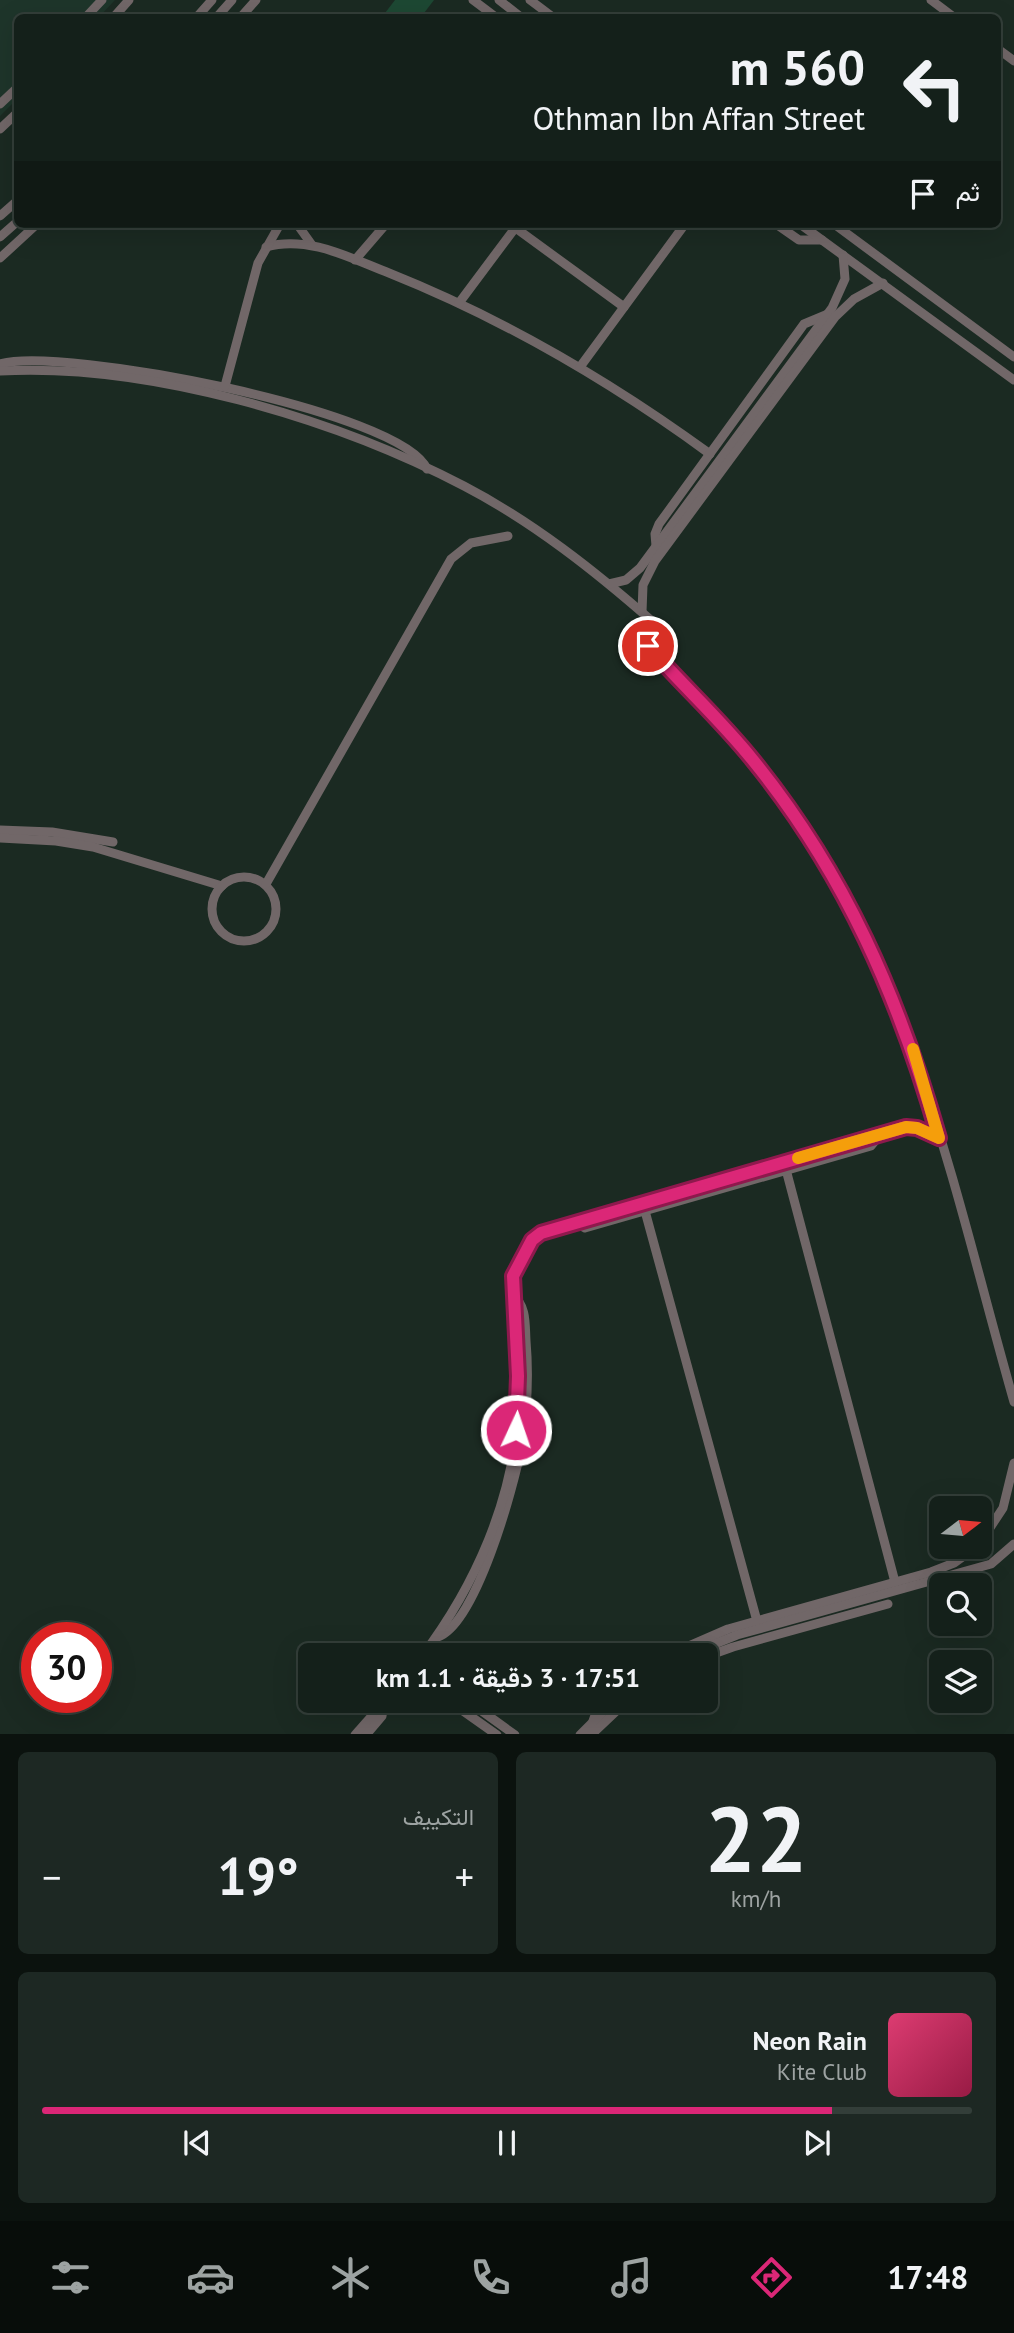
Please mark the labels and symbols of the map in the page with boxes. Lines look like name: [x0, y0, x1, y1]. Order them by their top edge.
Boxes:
pin: [618, 616, 678, 676]
position arrow: [479, 1393, 553, 1467]
north arrow: [929, 1496, 992, 1559]
speed limit sign: 30: [21, 1622, 112, 1713]

